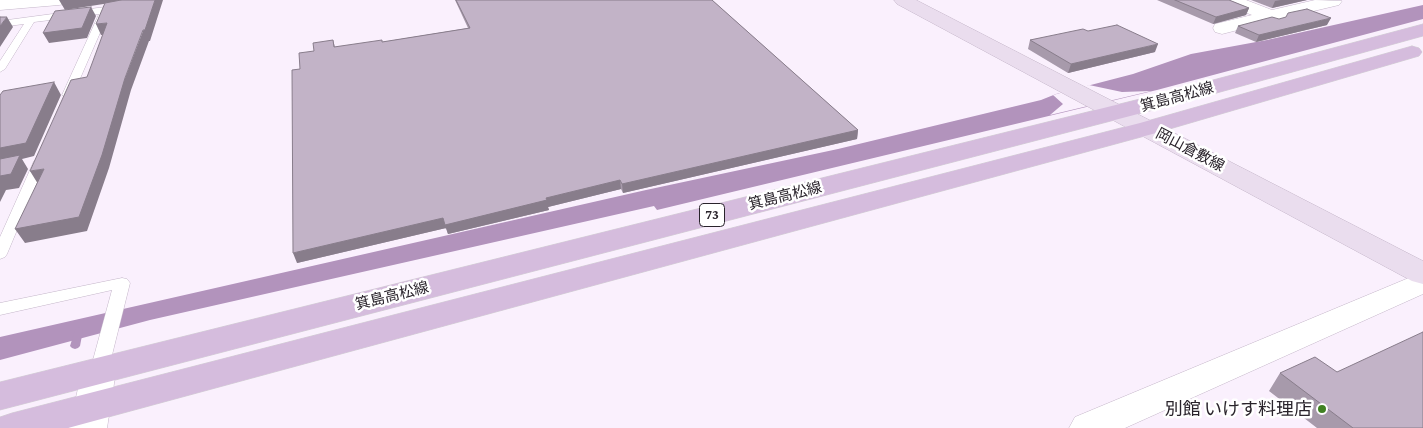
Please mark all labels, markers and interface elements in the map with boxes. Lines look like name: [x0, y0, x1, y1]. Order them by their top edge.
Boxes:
street label: 箕島高松線: [1138, 79, 1216, 115]
street label: 岡山倉敷線: [1153, 124, 1227, 176]
street label: 箕島高松線: [746, 178, 824, 214]
road number: 73: [700, 204, 724, 226]
street label: 箕島高松線: [353, 278, 431, 314]
place label: 別館 いけす料理店: [1165, 398, 1312, 420]
marker: 別館 いけす料理店: [1316, 403, 1328, 415]

